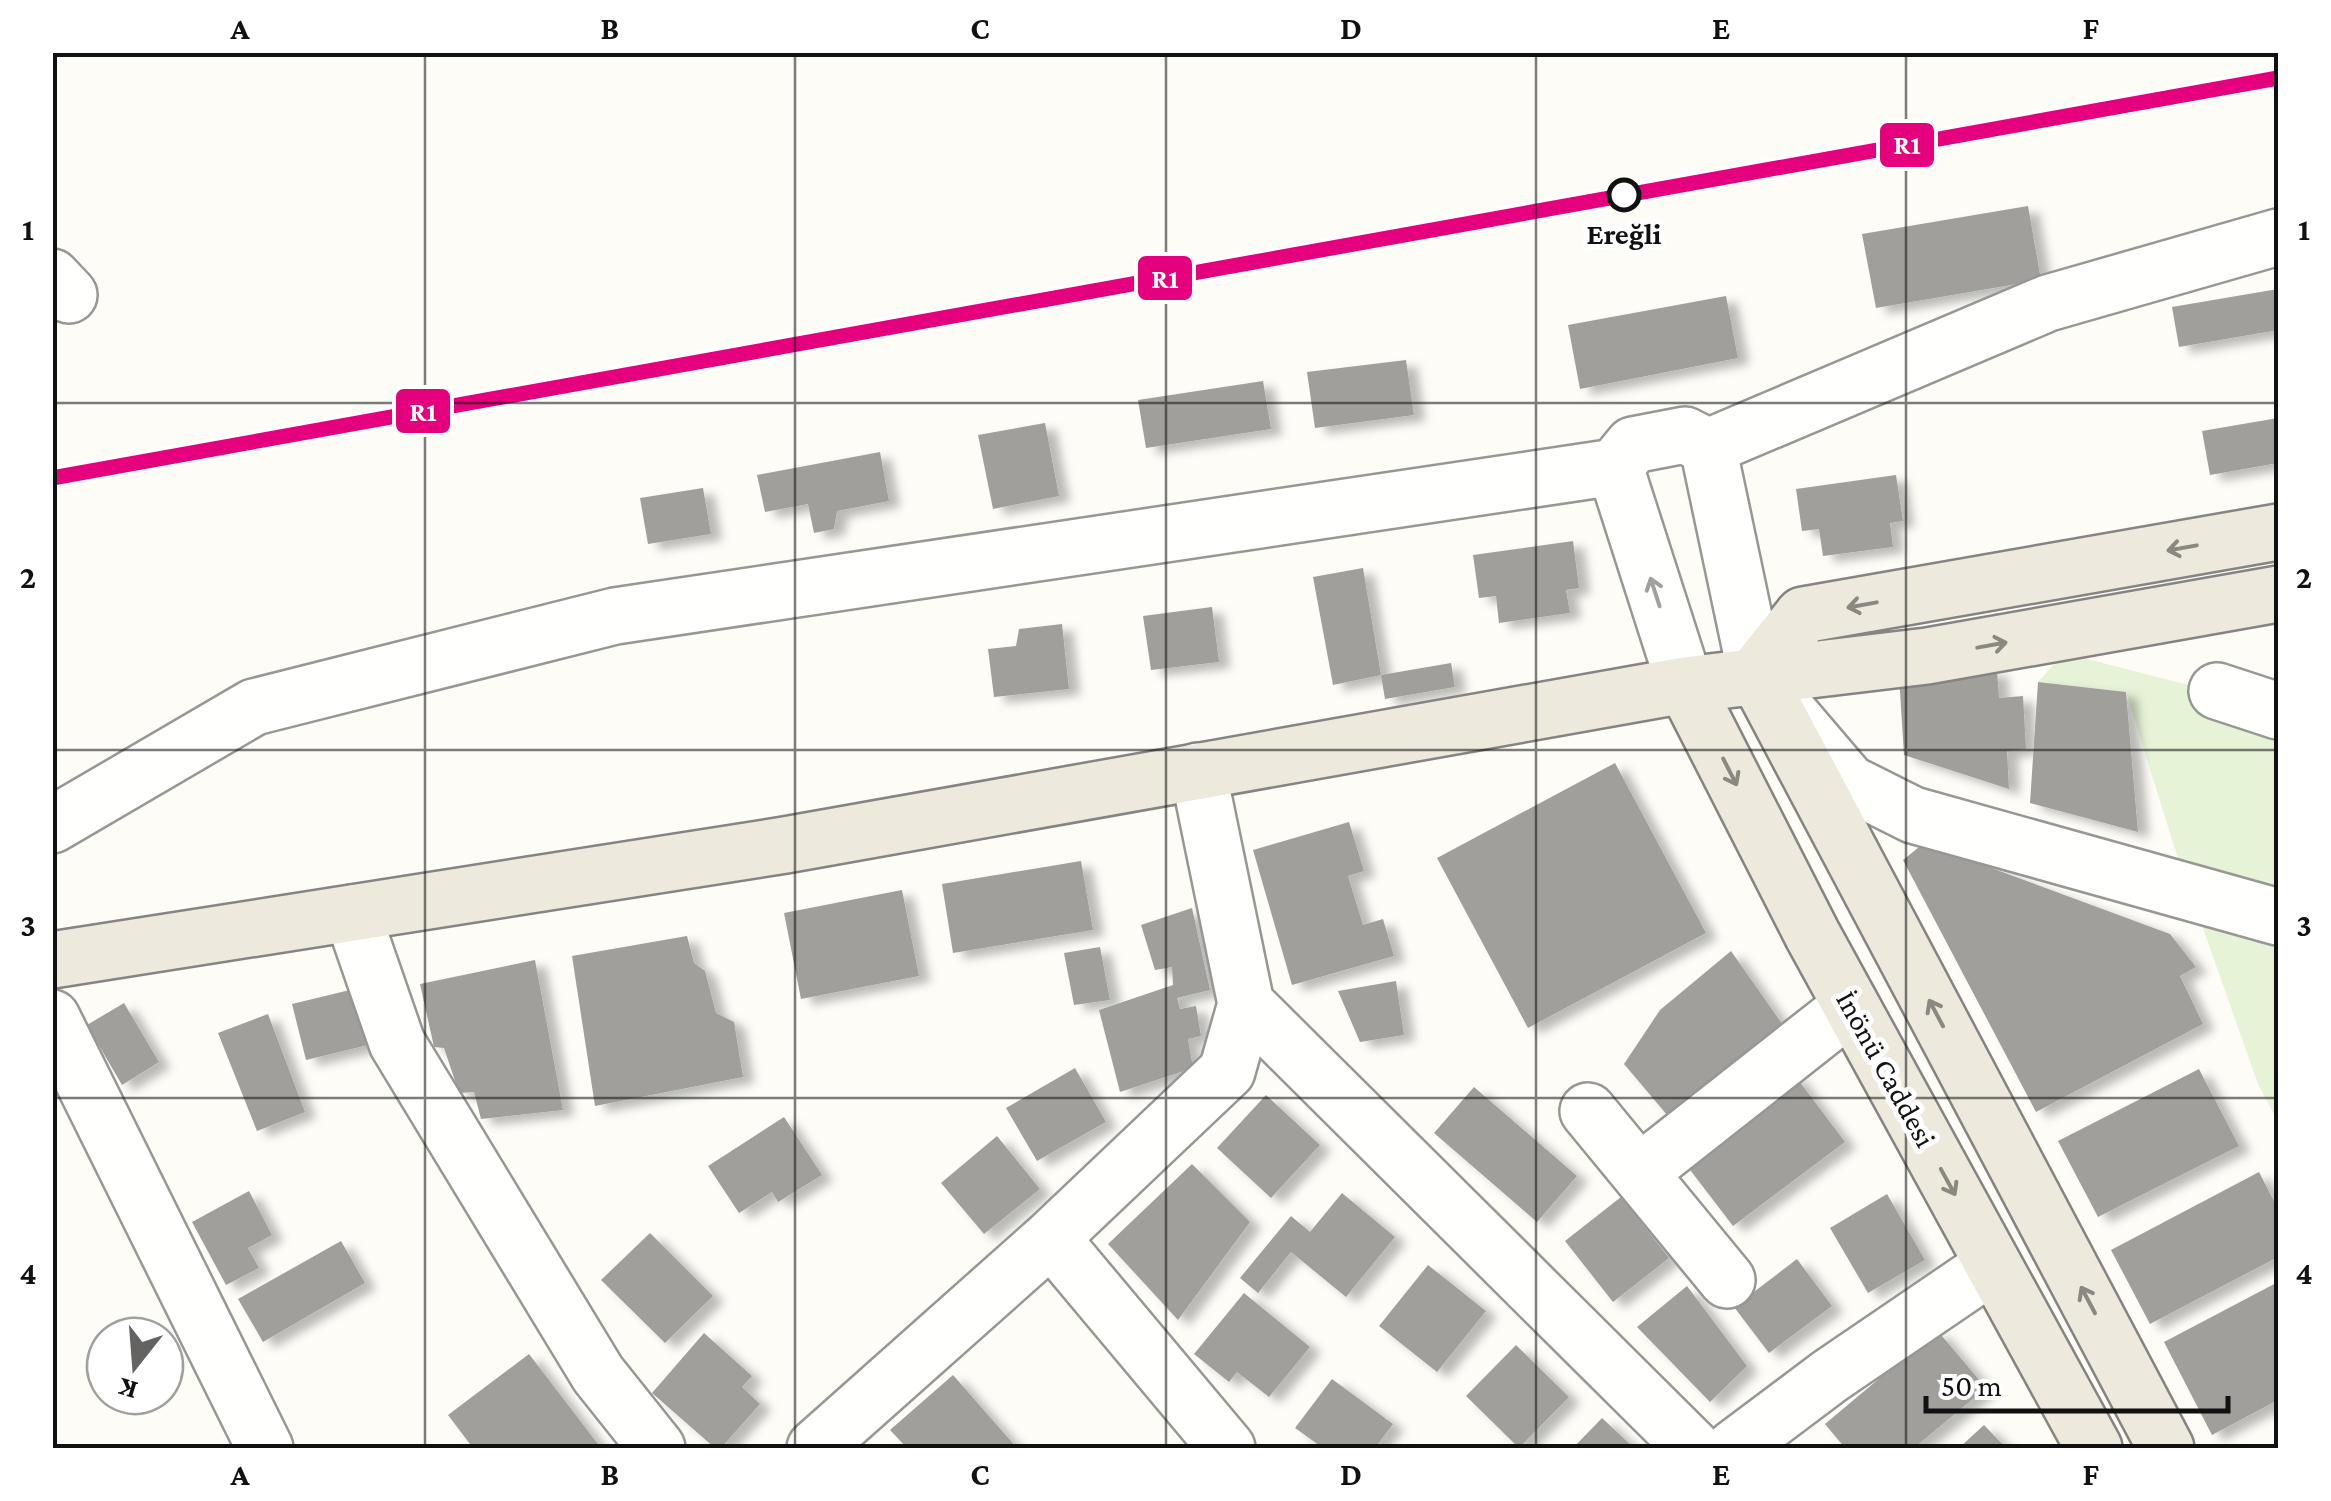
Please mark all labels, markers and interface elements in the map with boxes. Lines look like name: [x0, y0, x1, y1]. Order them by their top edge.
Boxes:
text: A: [229, 10, 250, 46]
text: B: [601, 10, 619, 46]
text: C: [970, 10, 990, 46]
text: D: [1340, 10, 1362, 46]
text: E: [1712, 10, 1730, 46]
text: F: [2083, 10, 2100, 46]
line badge: R1: [1878, 121, 1936, 169]
text: R1: [1893, 129, 1921, 160]
marker: Ereğli: [1608, 179, 1640, 211]
text: 1: [22, 211, 34, 247]
text: 1: [2298, 211, 2310, 247]
place label: Ereğli: [1587, 217, 1662, 250]
line badge: R1: [1136, 254, 1194, 302]
text: R1: [1151, 263, 1179, 294]
line badge: R1: [394, 387, 452, 435]
text: R1: [409, 396, 437, 427]
one-way arrow: [2167, 539, 2199, 558]
text: 2: [20, 559, 36, 595]
text: 2: [2296, 559, 2312, 595]
one-way arrow: [1645, 577, 1663, 608]
one-way arrow: [1847, 596, 1879, 615]
one-way arrow: [1975, 634, 2007, 653]
one-way arrow: [1721, 756, 1740, 786]
text: 3: [20, 907, 36, 943]
text: 3: [2296, 907, 2312, 943]
street label: İnönü Caddesi: [1830, 985, 1943, 1153]
one-way arrow: [1926, 999, 1945, 1029]
one-way arrow: [1938, 1167, 1958, 1197]
text: 4: [19, 1255, 37, 1291]
text: 4: [2295, 1255, 2313, 1291]
one-way arrow: [2078, 1286, 2097, 1316]
north arrow: [85, 1316, 185, 1416]
scale bar: [1926, 1351, 2228, 1413]
text: 50 m: [1941, 1369, 2002, 1402]
text: K: [114, 1372, 141, 1407]
text: A: [229, 1456, 250, 1492]
text: B: [601, 1456, 619, 1492]
text: C: [970, 1456, 990, 1492]
text: D: [1340, 1456, 1362, 1492]
text: E: [1712, 1456, 1730, 1492]
text: F: [2083, 1456, 2100, 1492]

